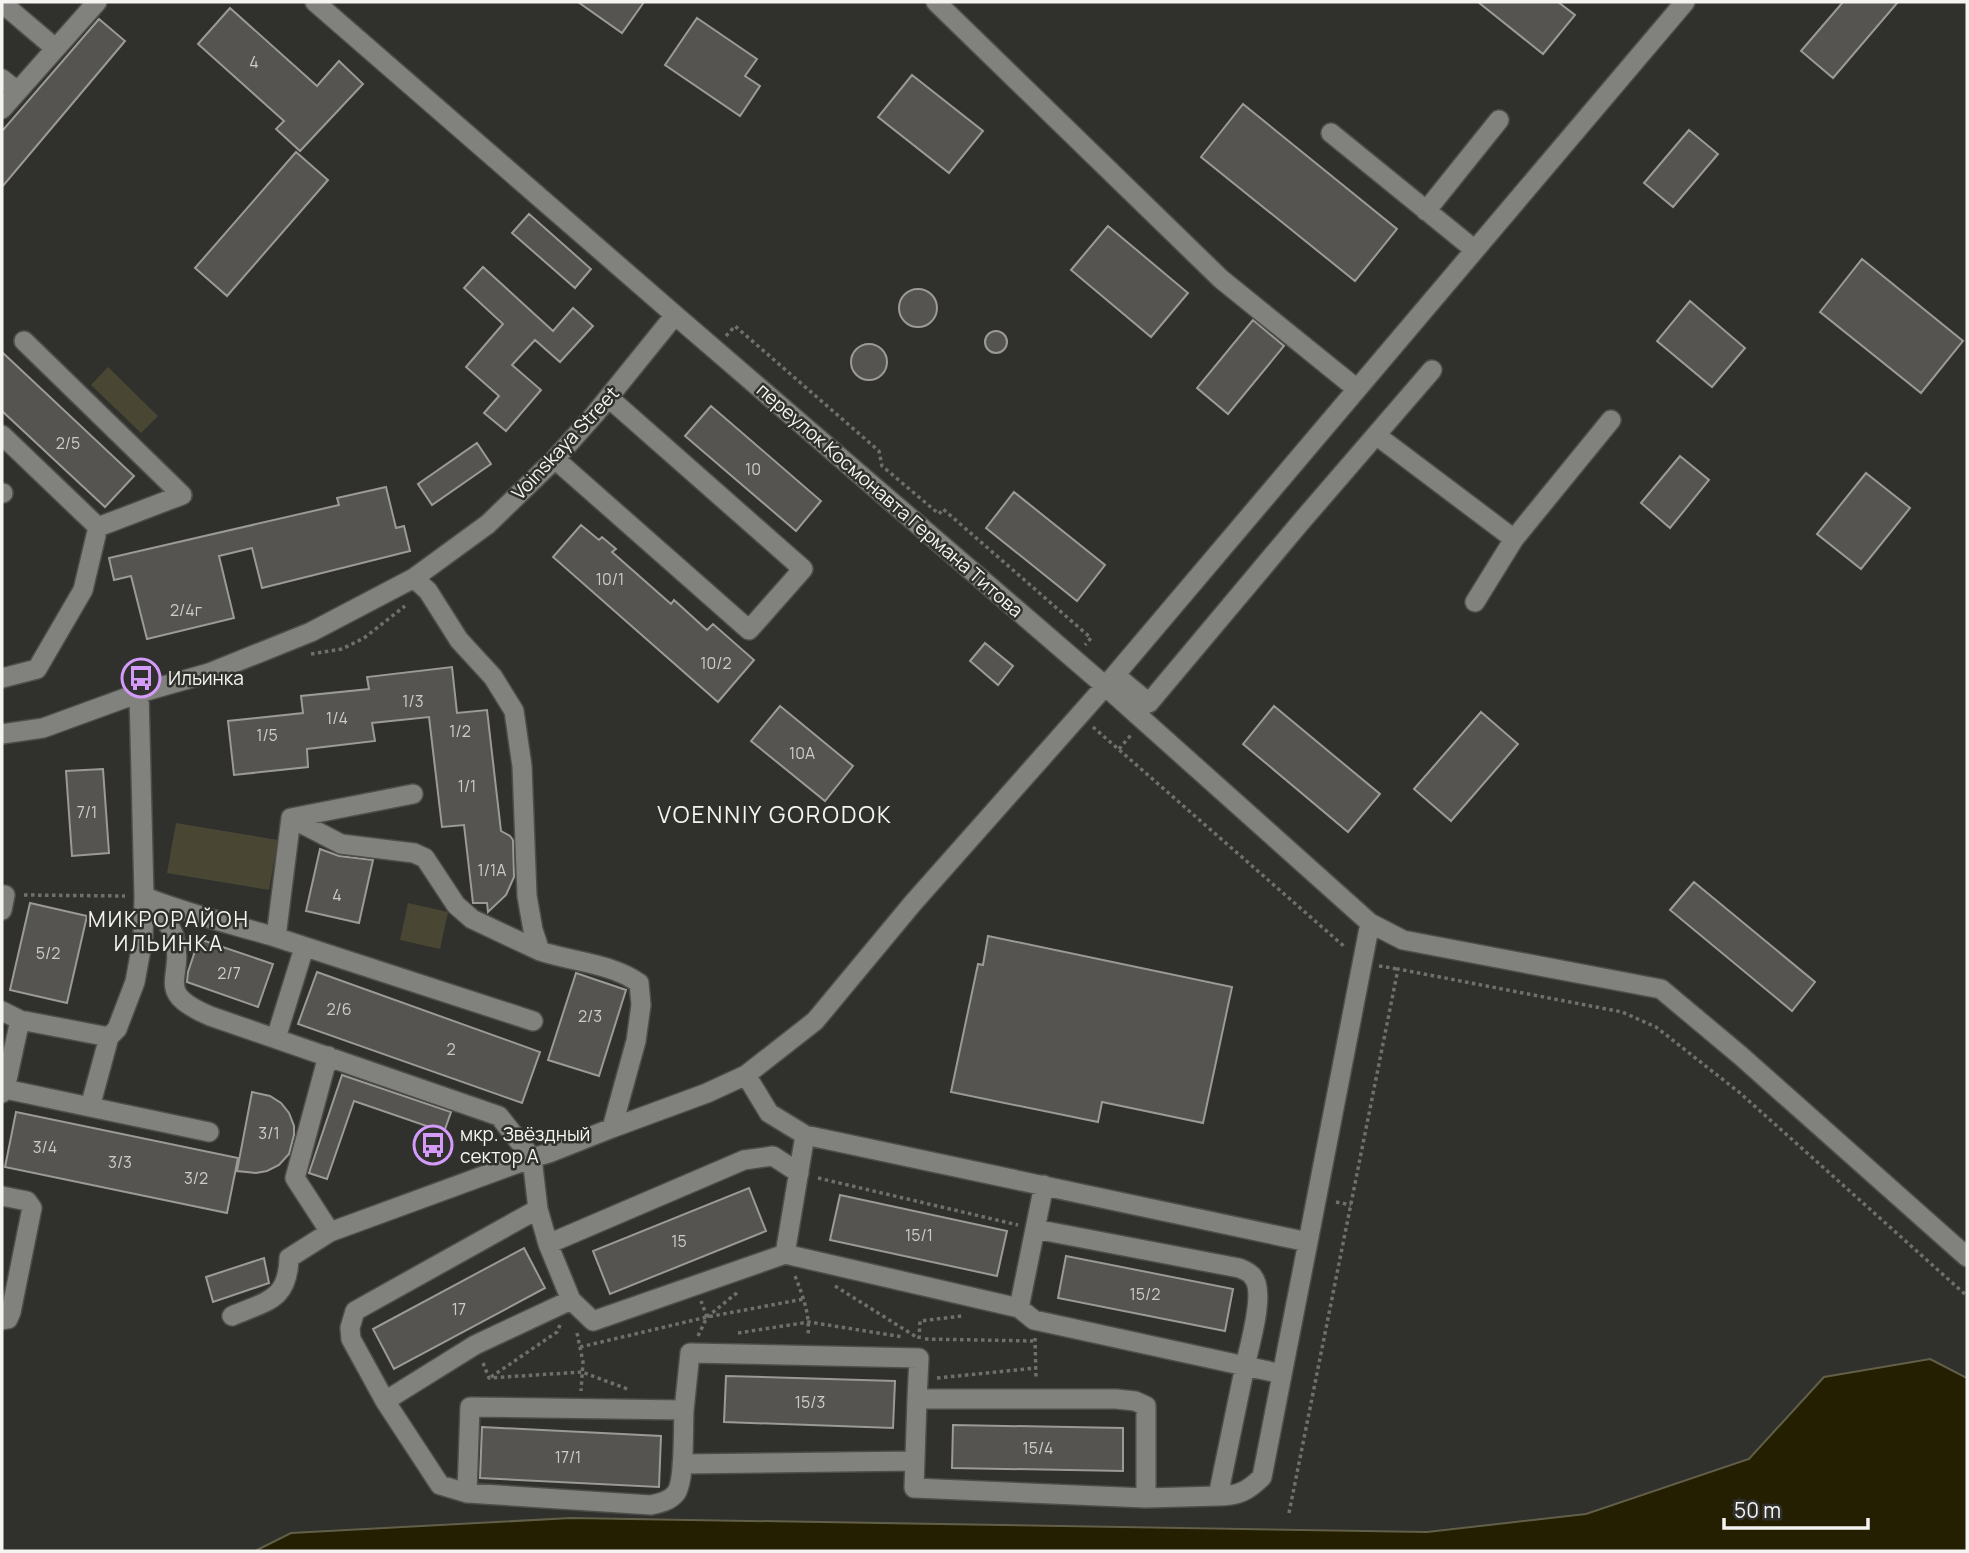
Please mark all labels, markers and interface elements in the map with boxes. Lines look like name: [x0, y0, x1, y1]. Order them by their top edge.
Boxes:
house number: 4: [249, 51, 259, 73]
street label: переулок Космонавта Германа Титова: [751, 377, 1029, 623]
street label: Voinskaya Street: [506, 381, 624, 505]
house number: 2/5: [56, 432, 80, 454]
house number: 10: [745, 458, 761, 480]
house number: 10/1: [596, 568, 624, 590]
house number: 2/4г: [170, 599, 203, 621]
house number: 10/2: [700, 652, 732, 674]
bus stop icon: Ильинка: [120, 657, 162, 699]
place label: Ильинка: [168, 665, 244, 691]
house number: 1/3: [402, 690, 424, 712]
house number: 1/4: [326, 707, 348, 729]
house number: 1/2: [449, 720, 471, 742]
house number: 1/5: [256, 724, 278, 746]
house number: 10А: [789, 742, 815, 764]
house number: 1/1: [458, 775, 476, 797]
district label: VOENNIY GORODOK: [657, 798, 893, 830]
house number: 7/1: [77, 801, 97, 823]
house number: 1/1А: [478, 859, 506, 881]
house number: 4: [332, 884, 342, 906]
district label: МИКРОРАЙОН ИЛЬИНКА: [88, 905, 250, 957]
house number: 5/2: [36, 942, 60, 964]
house number: 2/7: [217, 962, 241, 984]
house number: 2/6: [326, 998, 352, 1020]
house number: 2/3: [578, 1005, 602, 1027]
house number: 2: [446, 1038, 456, 1060]
place label: мкр. Звёздный сектор А: [460, 1121, 590, 1169]
house number: 3/1: [258, 1122, 280, 1144]
bus stop icon: мкр. Звёздный сектор А: [412, 1124, 454, 1166]
house number: 3/4: [33, 1136, 57, 1158]
house number: 3/3: [108, 1151, 132, 1173]
house number: 3/2: [184, 1167, 208, 1189]
house number: 15/1: [905, 1224, 933, 1246]
house number: 15: [671, 1230, 687, 1252]
house number: 15/2: [1130, 1283, 1160, 1305]
house number: 17: [452, 1298, 466, 1320]
house number: 15/3: [795, 1391, 825, 1413]
house number: 15/4: [1022, 1437, 1054, 1459]
house number: 17/1: [555, 1446, 581, 1468]
scale bar: [1724, 1486, 1868, 1530]
text: 50 m: [1734, 1496, 1781, 1524]

